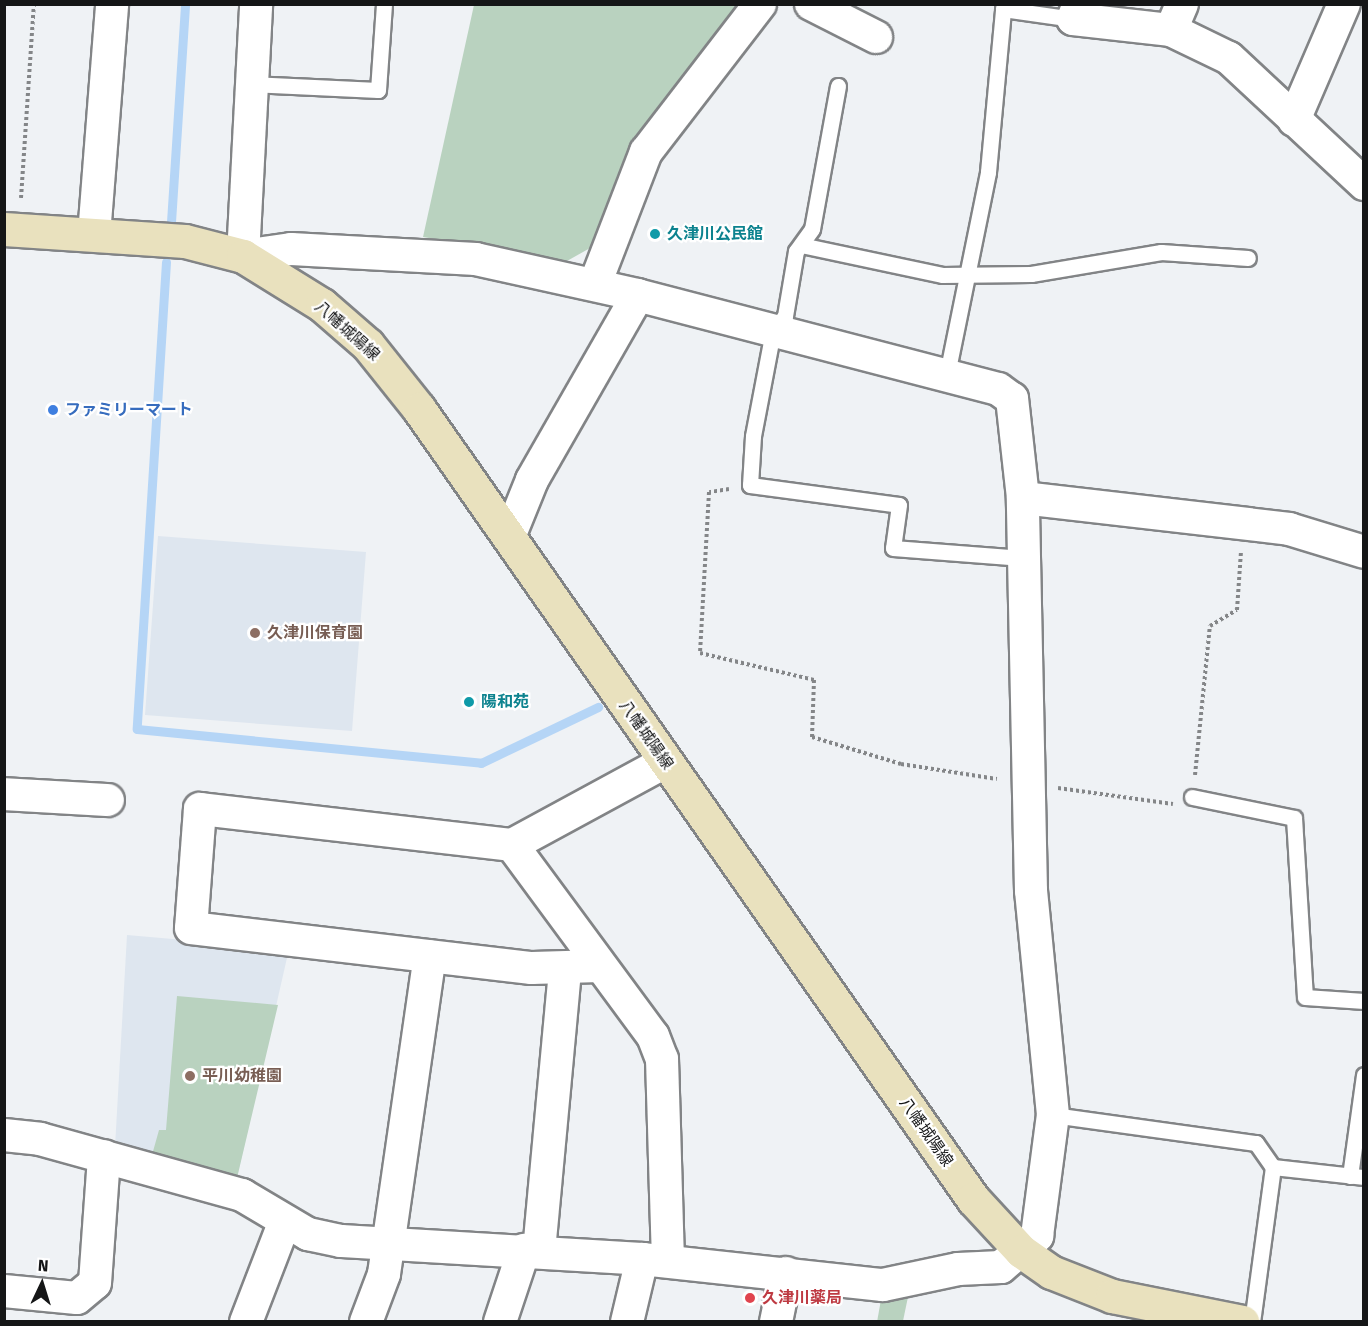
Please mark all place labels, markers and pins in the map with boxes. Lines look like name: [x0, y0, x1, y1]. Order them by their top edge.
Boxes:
place label: 久津川公民館: [667, 224, 763, 244]
marker: 久津川公民館: [648, 227, 662, 241]
place label: ファミリーマート: [65, 400, 193, 420]
marker: ファミリーマート: [46, 403, 60, 417]
place label: 久津川保育園: [267, 623, 363, 643]
marker: 久津川保育園: [248, 626, 262, 640]
place label: 陽和苑: [481, 692, 529, 712]
marker: 陽和苑: [462, 695, 476, 709]
place label: 平川幼稚園: [202, 1066, 282, 1086]
marker: 平川幼稚園: [183, 1069, 197, 1083]
place label: 久津川薬局: [762, 1288, 842, 1308]
marker: 久津川薬局: [743, 1291, 757, 1305]

